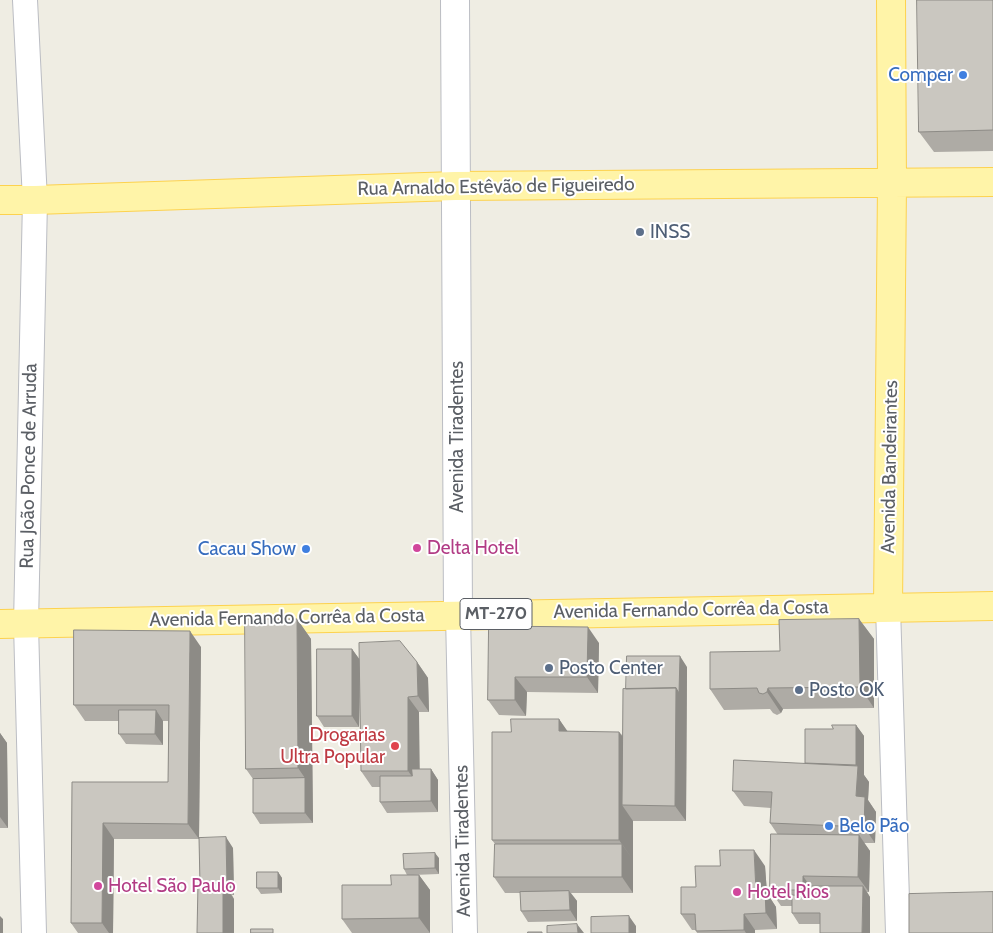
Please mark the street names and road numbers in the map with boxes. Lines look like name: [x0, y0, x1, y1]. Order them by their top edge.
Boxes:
street label: Rua Arnaldo Estêvão de Figueiredo: [357, 173, 635, 201]
street label: Avenida Tiradentes: [446, 361, 468, 513]
street label: Rua João Ponce de Arruda: [16, 363, 42, 569]
street label: Avenida Bandeirantes: [877, 380, 903, 554]
street label: Avenida Fernando Corrêa da Costa: [553, 596, 829, 624]
road number: MT-270: [460, 598, 532, 630]
street label: Avenida Fernando Corrêa da Costa: [149, 604, 425, 632]
street label: Avenida Tiradentes: [450, 765, 476, 917]

